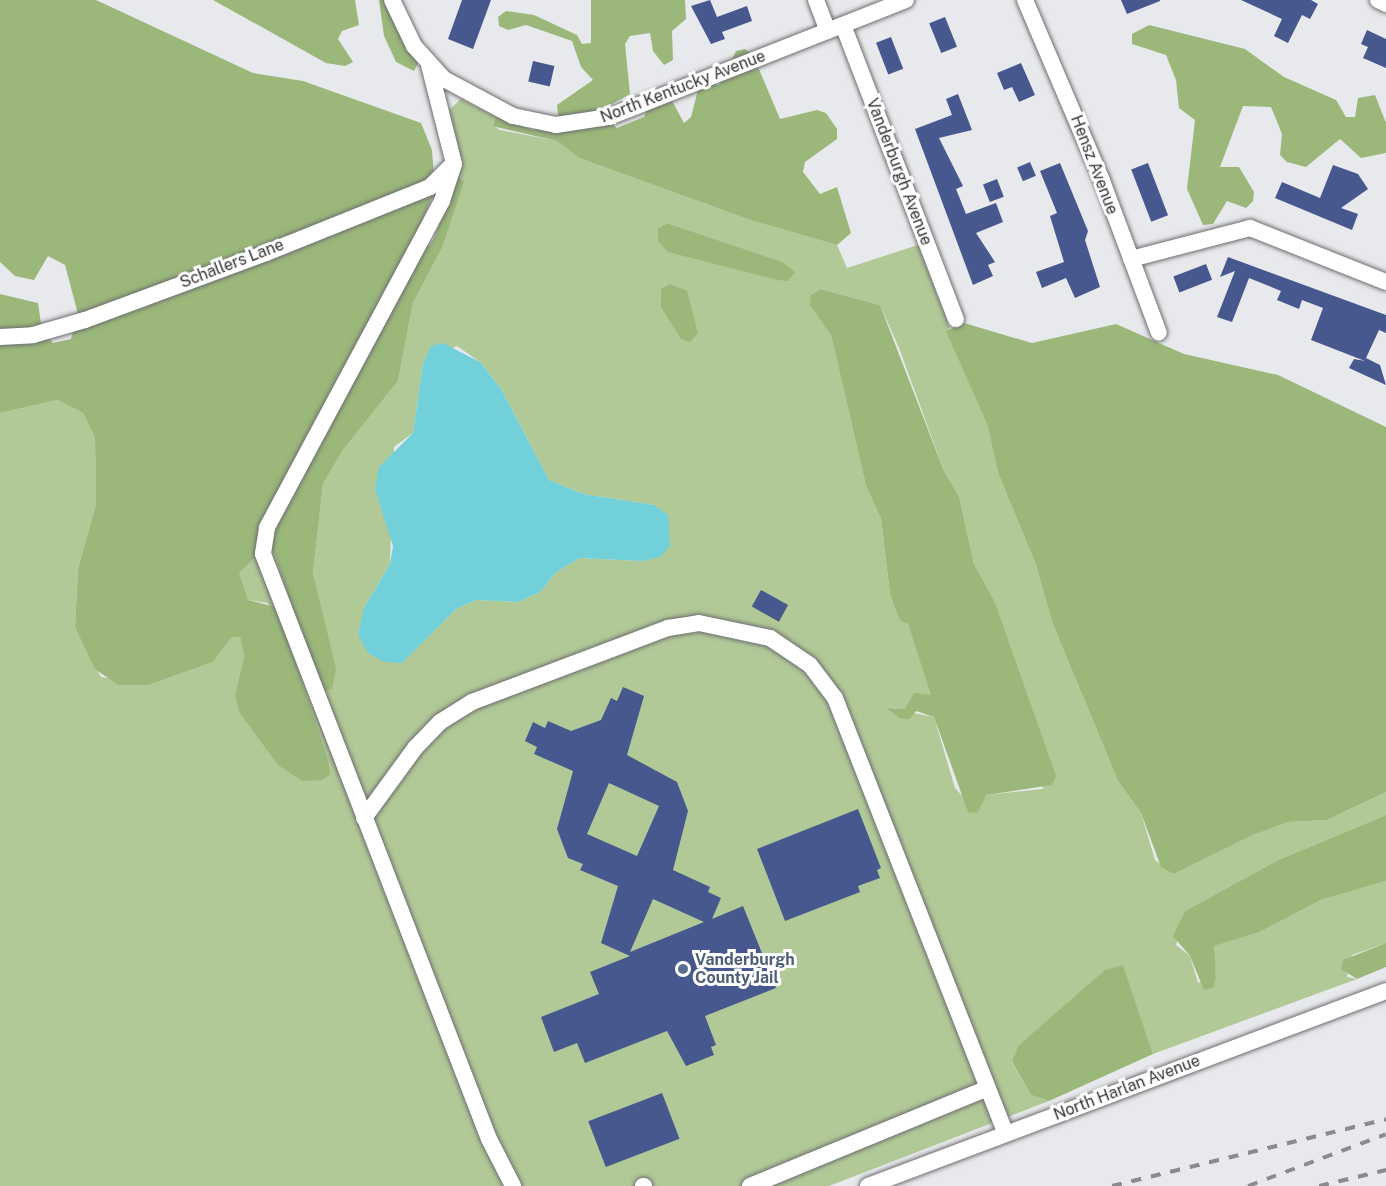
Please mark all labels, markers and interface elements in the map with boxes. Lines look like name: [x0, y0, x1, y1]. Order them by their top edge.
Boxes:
street label: North Kentucky Avenue: [598, 47, 768, 127]
street label: Vanderburgh Avenue: [862, 96, 936, 248]
street label: Hensz Avenue: [1066, 113, 1122, 217]
street label: Schallers Lane: [177, 235, 287, 293]
place label: Vanderburgh County Jail: [695, 950, 795, 988]
marker: Vanderburgh County Jail: [676, 962, 690, 976]
street label: North Harlan Avenue: [1051, 1051, 1203, 1125]

